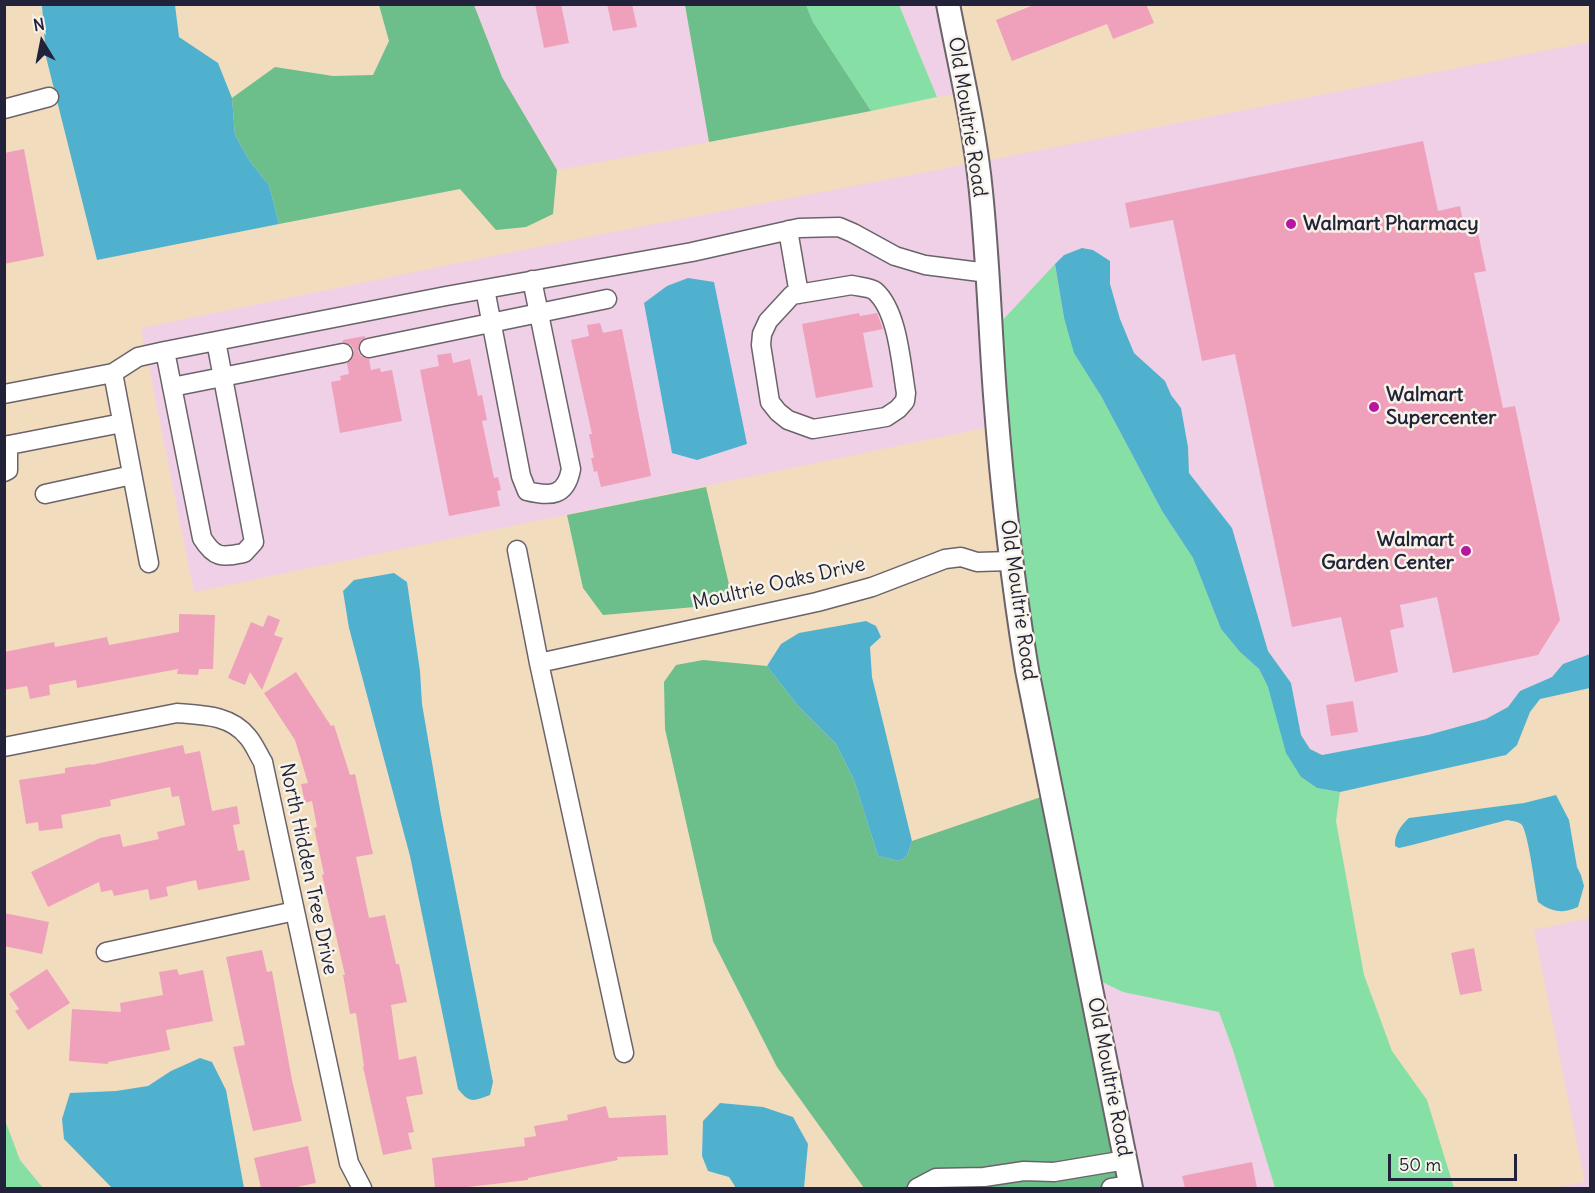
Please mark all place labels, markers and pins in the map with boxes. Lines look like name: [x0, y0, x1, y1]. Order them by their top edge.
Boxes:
place label: Walmart Pharmacy: [1303, 212, 1479, 236]
marker: Walmart Pharmacy: [1284, 217, 1298, 231]
place label: Walmart Supercenter: [1386, 383, 1496, 430]
marker: Walmart Supercenter: [1367, 400, 1381, 414]
place label: Walmart Garden Center: [1321, 528, 1454, 575]
marker: Walmart Garden Center: [1459, 544, 1473, 558]

